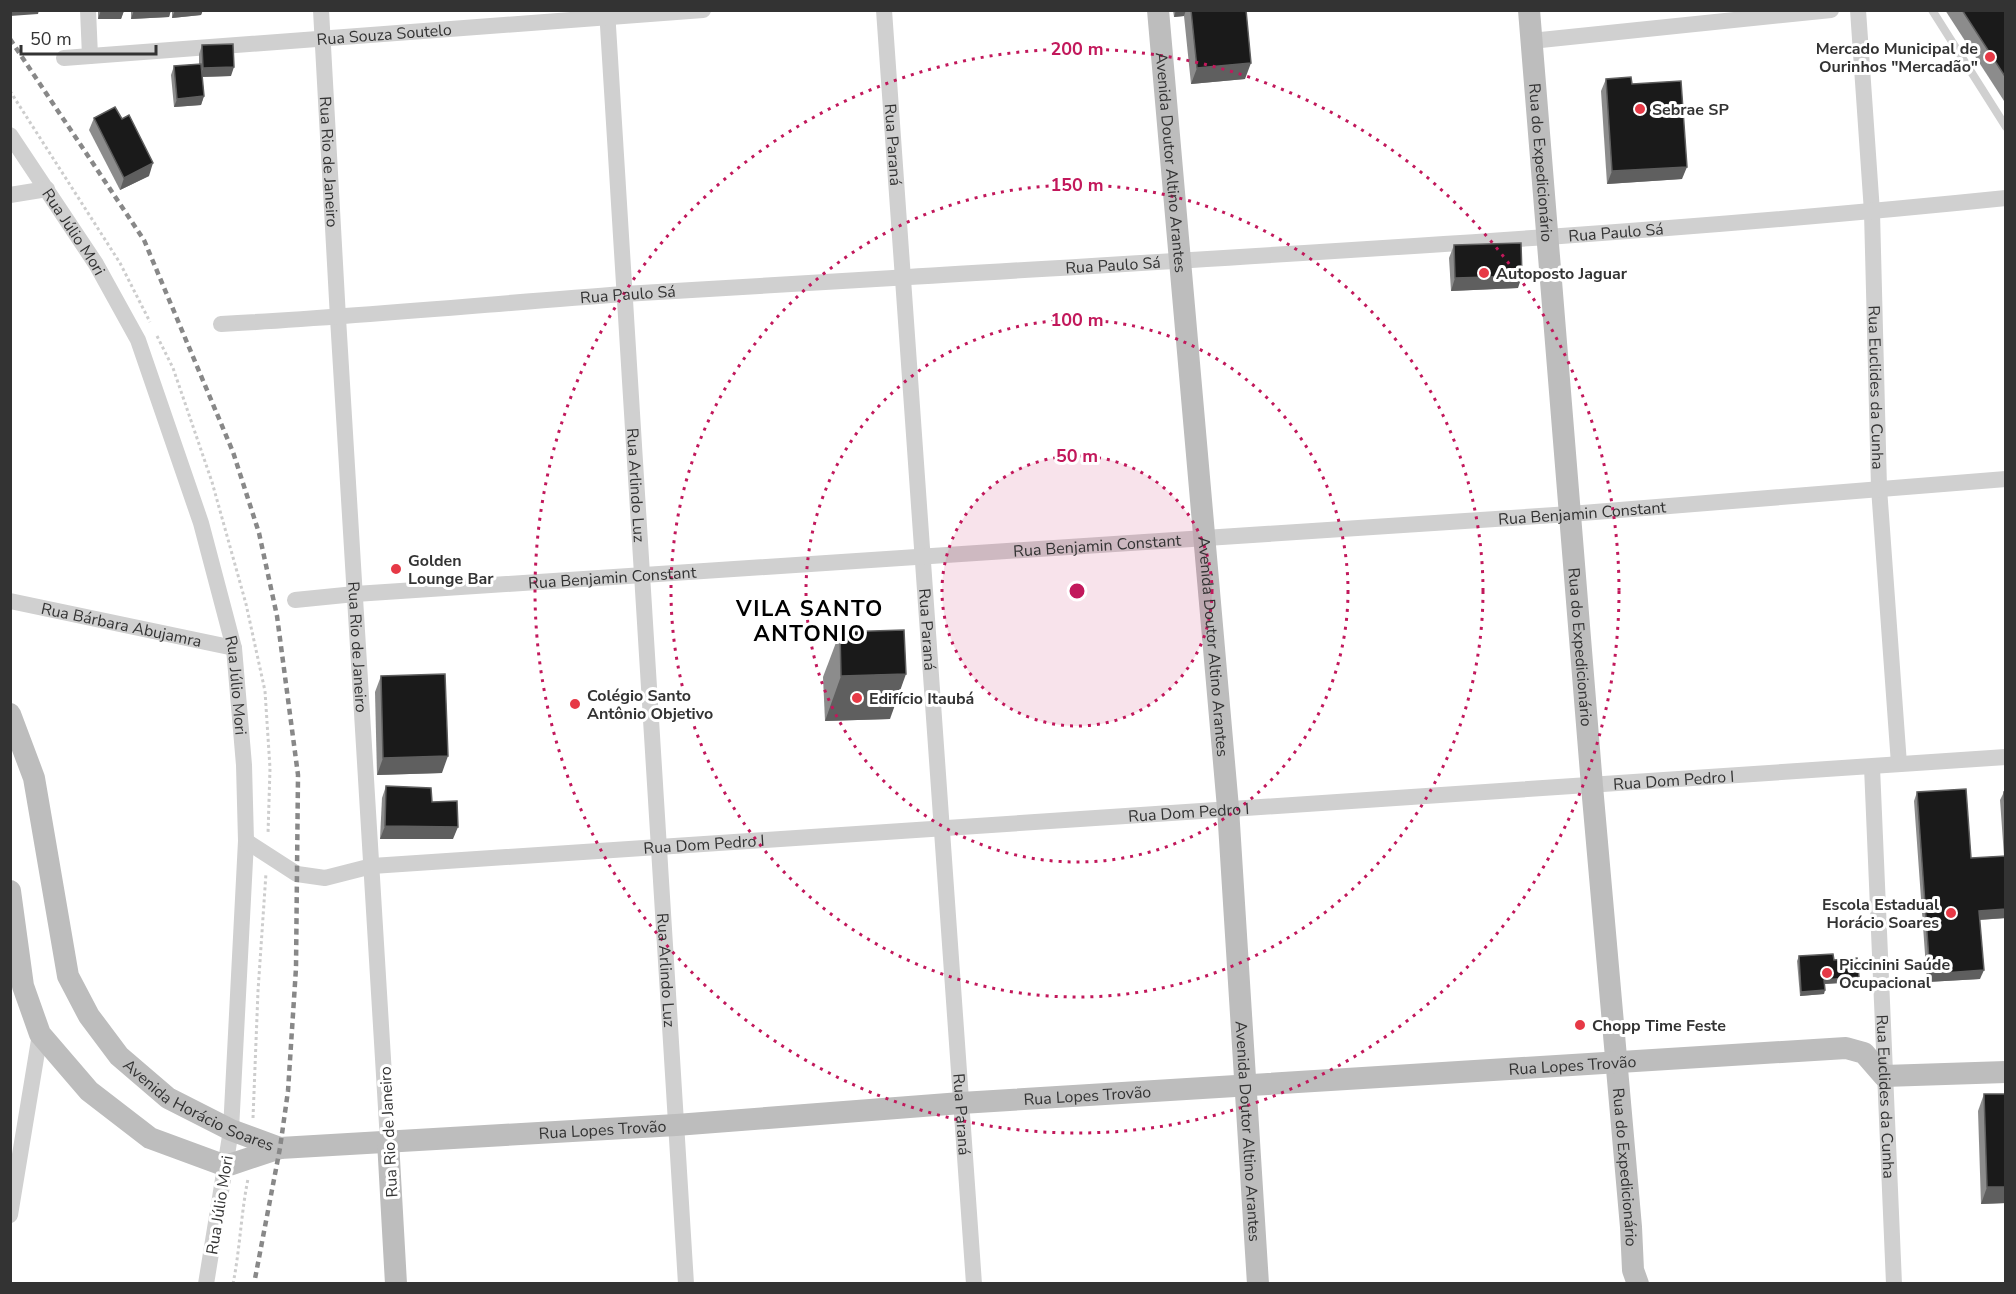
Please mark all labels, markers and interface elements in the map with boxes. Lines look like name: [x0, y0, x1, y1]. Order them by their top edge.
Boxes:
scale bar: [21, 18, 156, 56]
street label: Rua Souza Soutelo: [316, 19, 453, 51]
text: 50 m: [30, 27, 72, 51]
text: 200 m: [1050, 37, 1104, 61]
place label: Mercado Municipal de Ourinhos "Mercadão": [1816, 38, 1978, 78]
marker: Mercado Municipal de Ourinhos "Mercadão": [1983, 50, 1997, 64]
street label: Avenida Doutor Altino Arantes: [1150, 51, 1191, 274]
street label: Rua do Expedicionário: [1523, 82, 1558, 243]
street label: Rua Rio de Janeiro: [314, 96, 343, 228]
place label: Sebrae SP: [1652, 99, 1729, 121]
marker: Sebrae SP: [1633, 102, 1647, 116]
street label: Rua Paraná: [879, 103, 906, 187]
text: 150 m: [1050, 173, 1104, 197]
street label: Rua Júlio Mori: [37, 184, 110, 279]
street label: Rua Paulo Sá: [1568, 218, 1664, 247]
street label: Rua Paulo Sá: [1065, 252, 1161, 280]
place label: Autoposto Jaguar: [1496, 263, 1628, 285]
marker: Autoposto Jaguar: [1477, 266, 1491, 280]
street label: Rua Paulo Sá: [579, 281, 676, 309]
street label: Rua Euclides da Cunha: [1862, 305, 1889, 470]
text: 100 m: [1050, 308, 1104, 332]
street label: Rua Arlindo Luz: [621, 427, 650, 543]
text: 50 m: [1056, 444, 1098, 468]
street label: Rua Benjamin Constant: [1497, 496, 1667, 531]
street label: Rua Benjamin Constant: [1012, 530, 1182, 563]
street label: Avenida Doutor Altino Arantes: [1192, 536, 1233, 758]
place label: Golden Lounge Bar: [408, 550, 494, 590]
marker: Golden Lounge Bar: [389, 562, 403, 576]
street label: Rua Benjamin Constant: [528, 562, 697, 595]
street label: Rua do Expedicionário: [1562, 567, 1597, 727]
street label: Rua Rio de Janeiro: [342, 581, 372, 713]
centre of rings: [1067, 581, 1087, 601]
street label: Rua Paraná: [913, 588, 941, 671]
district label: VILA SANTO ANTONIO: [735, 594, 884, 649]
street label: Rua Bárbara Abujamra: [39, 598, 204, 653]
street label: Rua Júlio Mori: [219, 633, 251, 736]
place label: Colégio Santo Antônio Objetivo: [587, 685, 713, 725]
place label: Edifício Itaubá: [869, 688, 974, 710]
marker: Edifício Itaubá: [850, 691, 864, 705]
marker: Colégio Santo Antônio Objetivo: [568, 697, 582, 711]
street label: Rua Dom Pedro I: [1612, 766, 1735, 796]
street label: Rua Dom Pedro I: [1128, 798, 1250, 828]
street label: Rua Dom Pedro I: [643, 830, 765, 860]
place label: Escola Estadual Horácio Soares: [1822, 894, 1939, 934]
marker: Escola Estadual Horácio Soares: [1944, 906, 1958, 920]
street label: Rua Arlindo Luz: [651, 912, 680, 1028]
place label: Piccinini Saúde Ocupacional: [1839, 954, 1950, 994]
marker: Piccinini Saúde Ocupacional: [1820, 966, 1834, 980]
street label: Rua Euclides da Cunha: [1871, 1014, 1900, 1179]
place label: Chopp Time Feste: [1592, 1015, 1726, 1037]
marker: Chopp Time Feste: [1573, 1018, 1587, 1032]
street label: Avenida Doutor Altino Arantes: [1229, 1020, 1265, 1242]
street label: Rua Lopes Trovão: [1508, 1051, 1637, 1081]
street label: Avenida Horácio Soares: [118, 1054, 277, 1157]
street label: Rua Rio de Janeiro: [375, 1066, 403, 1198]
street label: Rua Paraná: [947, 1073, 975, 1156]
street label: Rua Lopes Trovão: [1023, 1081, 1152, 1111]
street label: Rua do Expedicionário: [1607, 1087, 1642, 1247]
street label: Rua Lopes Trovão: [538, 1116, 667, 1145]
street label: Rua Júlio Mori: [201, 1154, 239, 1256]

